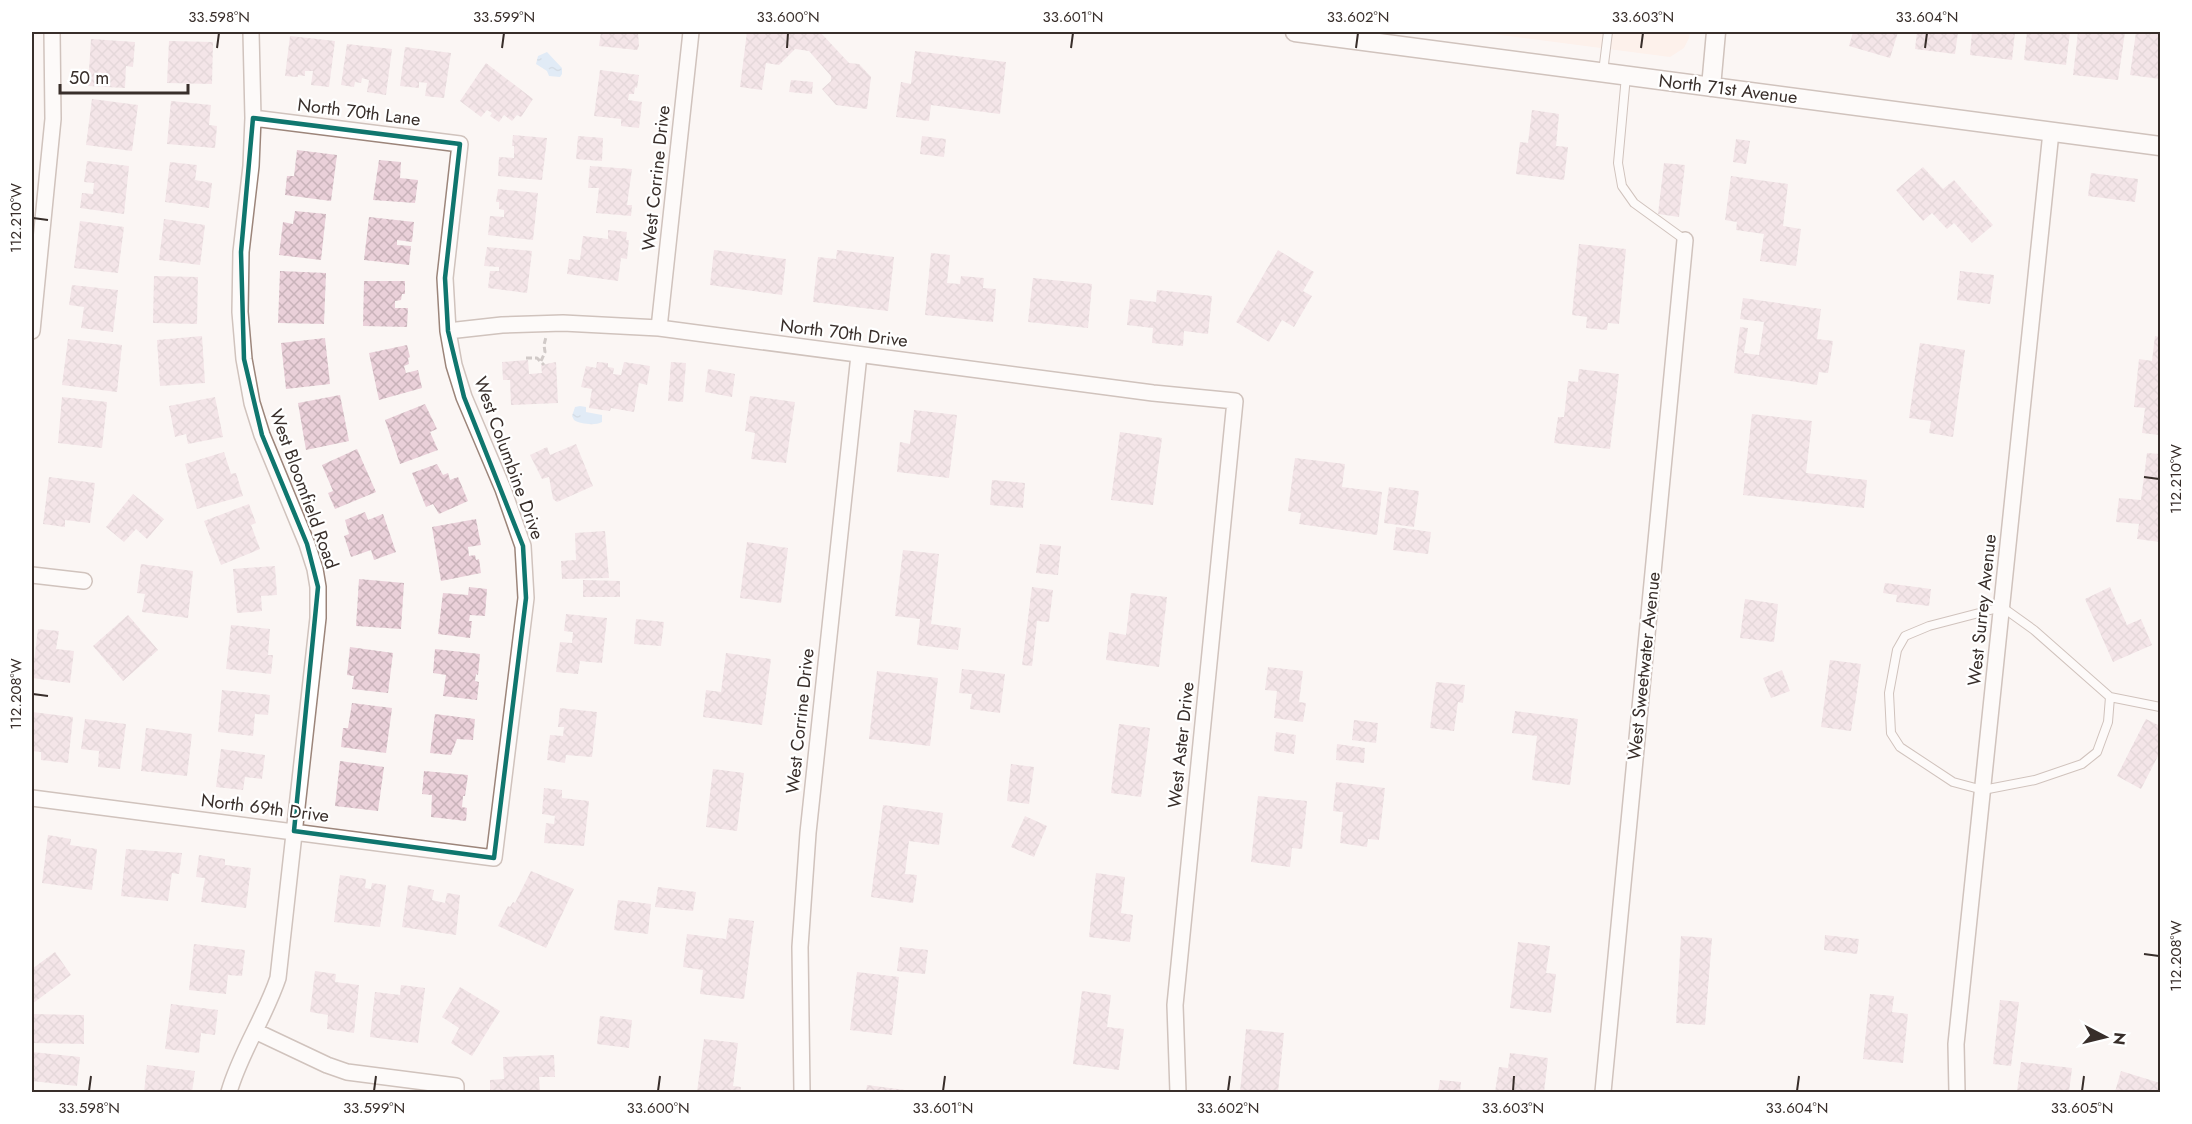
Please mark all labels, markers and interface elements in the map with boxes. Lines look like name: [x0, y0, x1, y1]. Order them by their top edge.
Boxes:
text: 33.598°N: [188, 6, 250, 28]
text: 33.599°N: [473, 6, 535, 28]
text: 33.600°N: [756, 6, 820, 28]
text: 33.601°N: [1043, 6, 1103, 28]
text: 33.602°N: [1327, 6, 1389, 28]
text: 33.603°N: [1612, 6, 1674, 28]
text: 33.604°N: [1896, 6, 1958, 28]
scale bar: [60, 57, 188, 95]
text: 50 m: [69, 65, 109, 91]
street label: North 71st Avenue: [1657, 68, 1799, 110]
street label: North 70th Lane: [296, 92, 422, 132]
street label: West Corrine Drive: [635, 104, 677, 252]
text: 112.210°W: [5, 183, 27, 253]
street label: North 70th Drive: [779, 312, 909, 354]
street label: West Columbine Drive: [467, 373, 551, 543]
street label: West Bloomfield Road: [263, 406, 345, 572]
text: 112.210°W: [2165, 444, 2187, 514]
street label: West Surrey Avenue: [1961, 533, 2003, 687]
street label: West Sweetwater Avenue: [1621, 570, 1667, 762]
street label: West Corrine Drive: [779, 647, 821, 795]
text: 112.208°W: [5, 658, 27, 730]
street label: West Aster Drive: [1161, 681, 1201, 809]
street label: North 69th Drive: [199, 787, 331, 829]
text: 112.208°W: [2165, 920, 2187, 992]
north arrow: [2075, 1007, 2135, 1067]
text: N: [2107, 1031, 2132, 1046]
text: 33.598°N: [58, 1097, 120, 1119]
text: 33.599°N: [343, 1097, 405, 1119]
text: 33.600°N: [626, 1097, 690, 1119]
text: 33.601°N: [913, 1097, 973, 1119]
text: 33.602°N: [1197, 1097, 1259, 1119]
text: 33.603°N: [1482, 1097, 1544, 1119]
text: 33.604°N: [1766, 1097, 1828, 1119]
text: 33.605°N: [2051, 1097, 2113, 1119]

